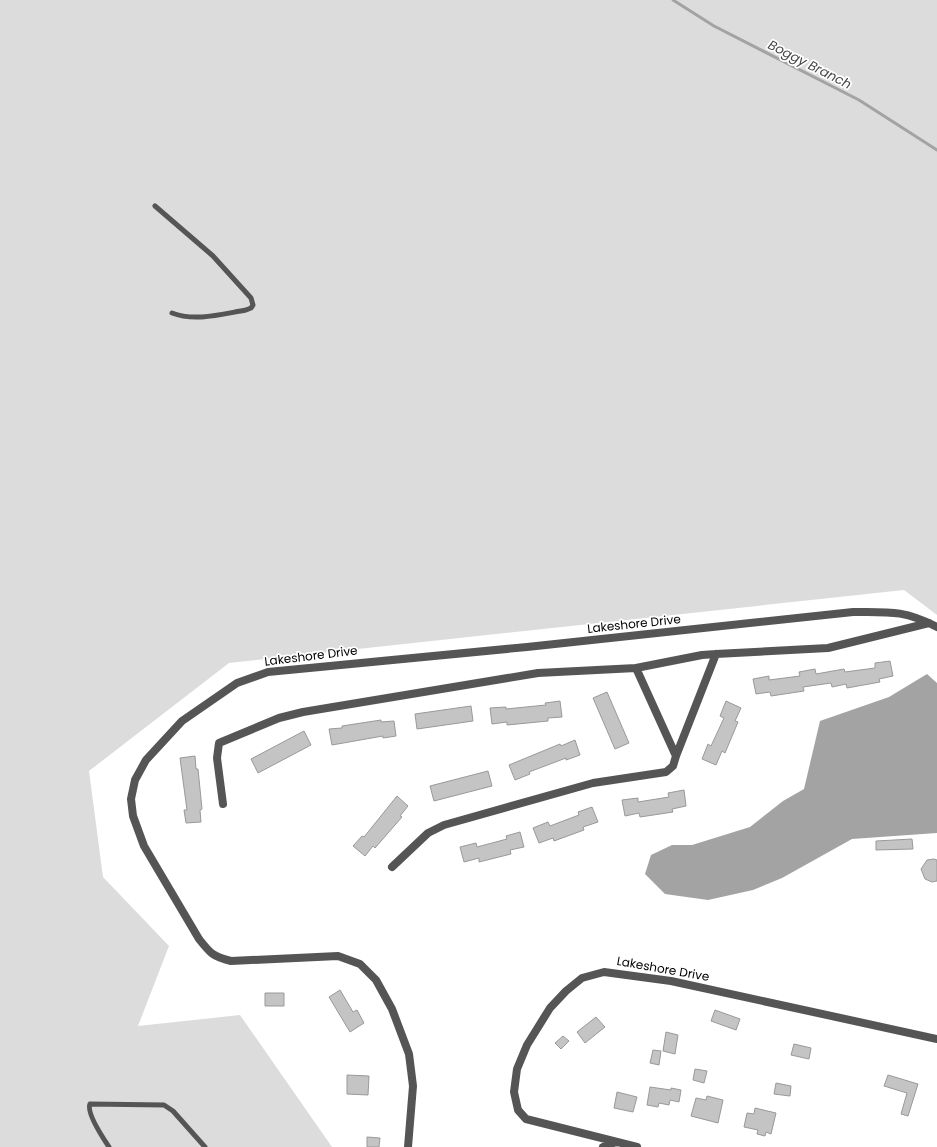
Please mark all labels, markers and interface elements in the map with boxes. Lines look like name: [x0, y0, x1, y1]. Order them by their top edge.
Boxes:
water label: Boggy Branch: [765, 35, 855, 94]
street label: Lakeshore Drive: [586, 610, 681, 637]
street label: Lakeshore Drive: [263, 641, 359, 670]
street label: Lakeshore Drive: [615, 952, 711, 985]

